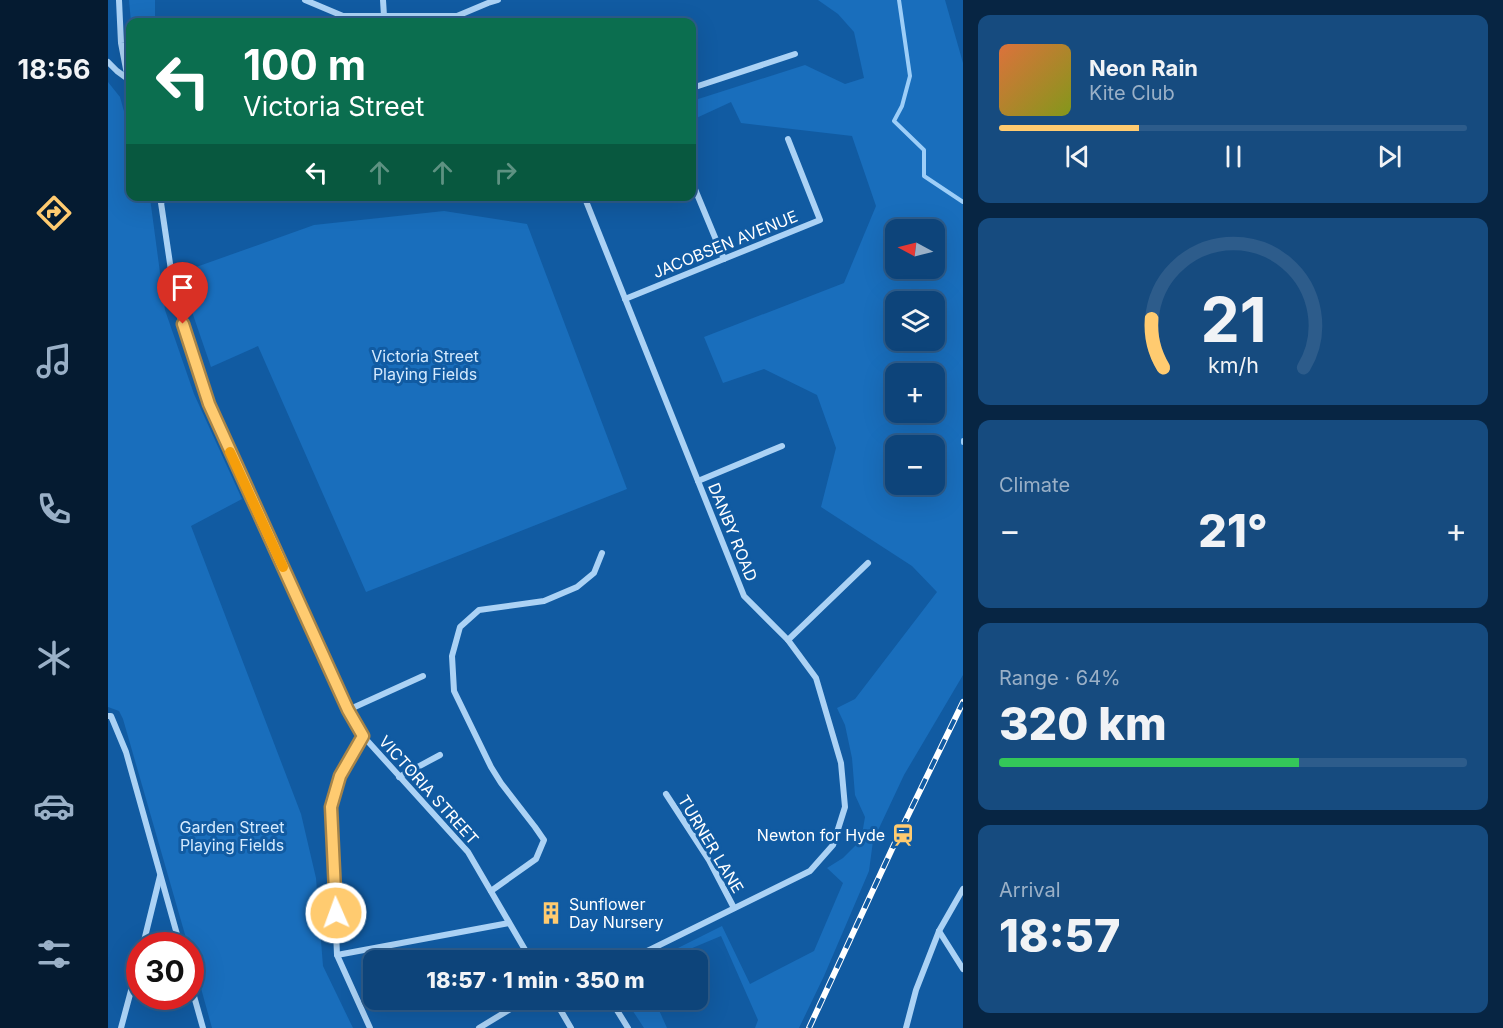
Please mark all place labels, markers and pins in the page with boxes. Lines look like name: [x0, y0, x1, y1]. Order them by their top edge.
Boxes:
pin: [157, 262, 208, 324]
station icon: Newton for Hyde: [890, 822, 916, 848]
place label: Newton for Hyde: [757, 825, 885, 845]
place label: Sunflower Day Nursery: [569, 894, 663, 932]
building icon: Sunflower Day Nursery: [538, 900, 564, 926]

